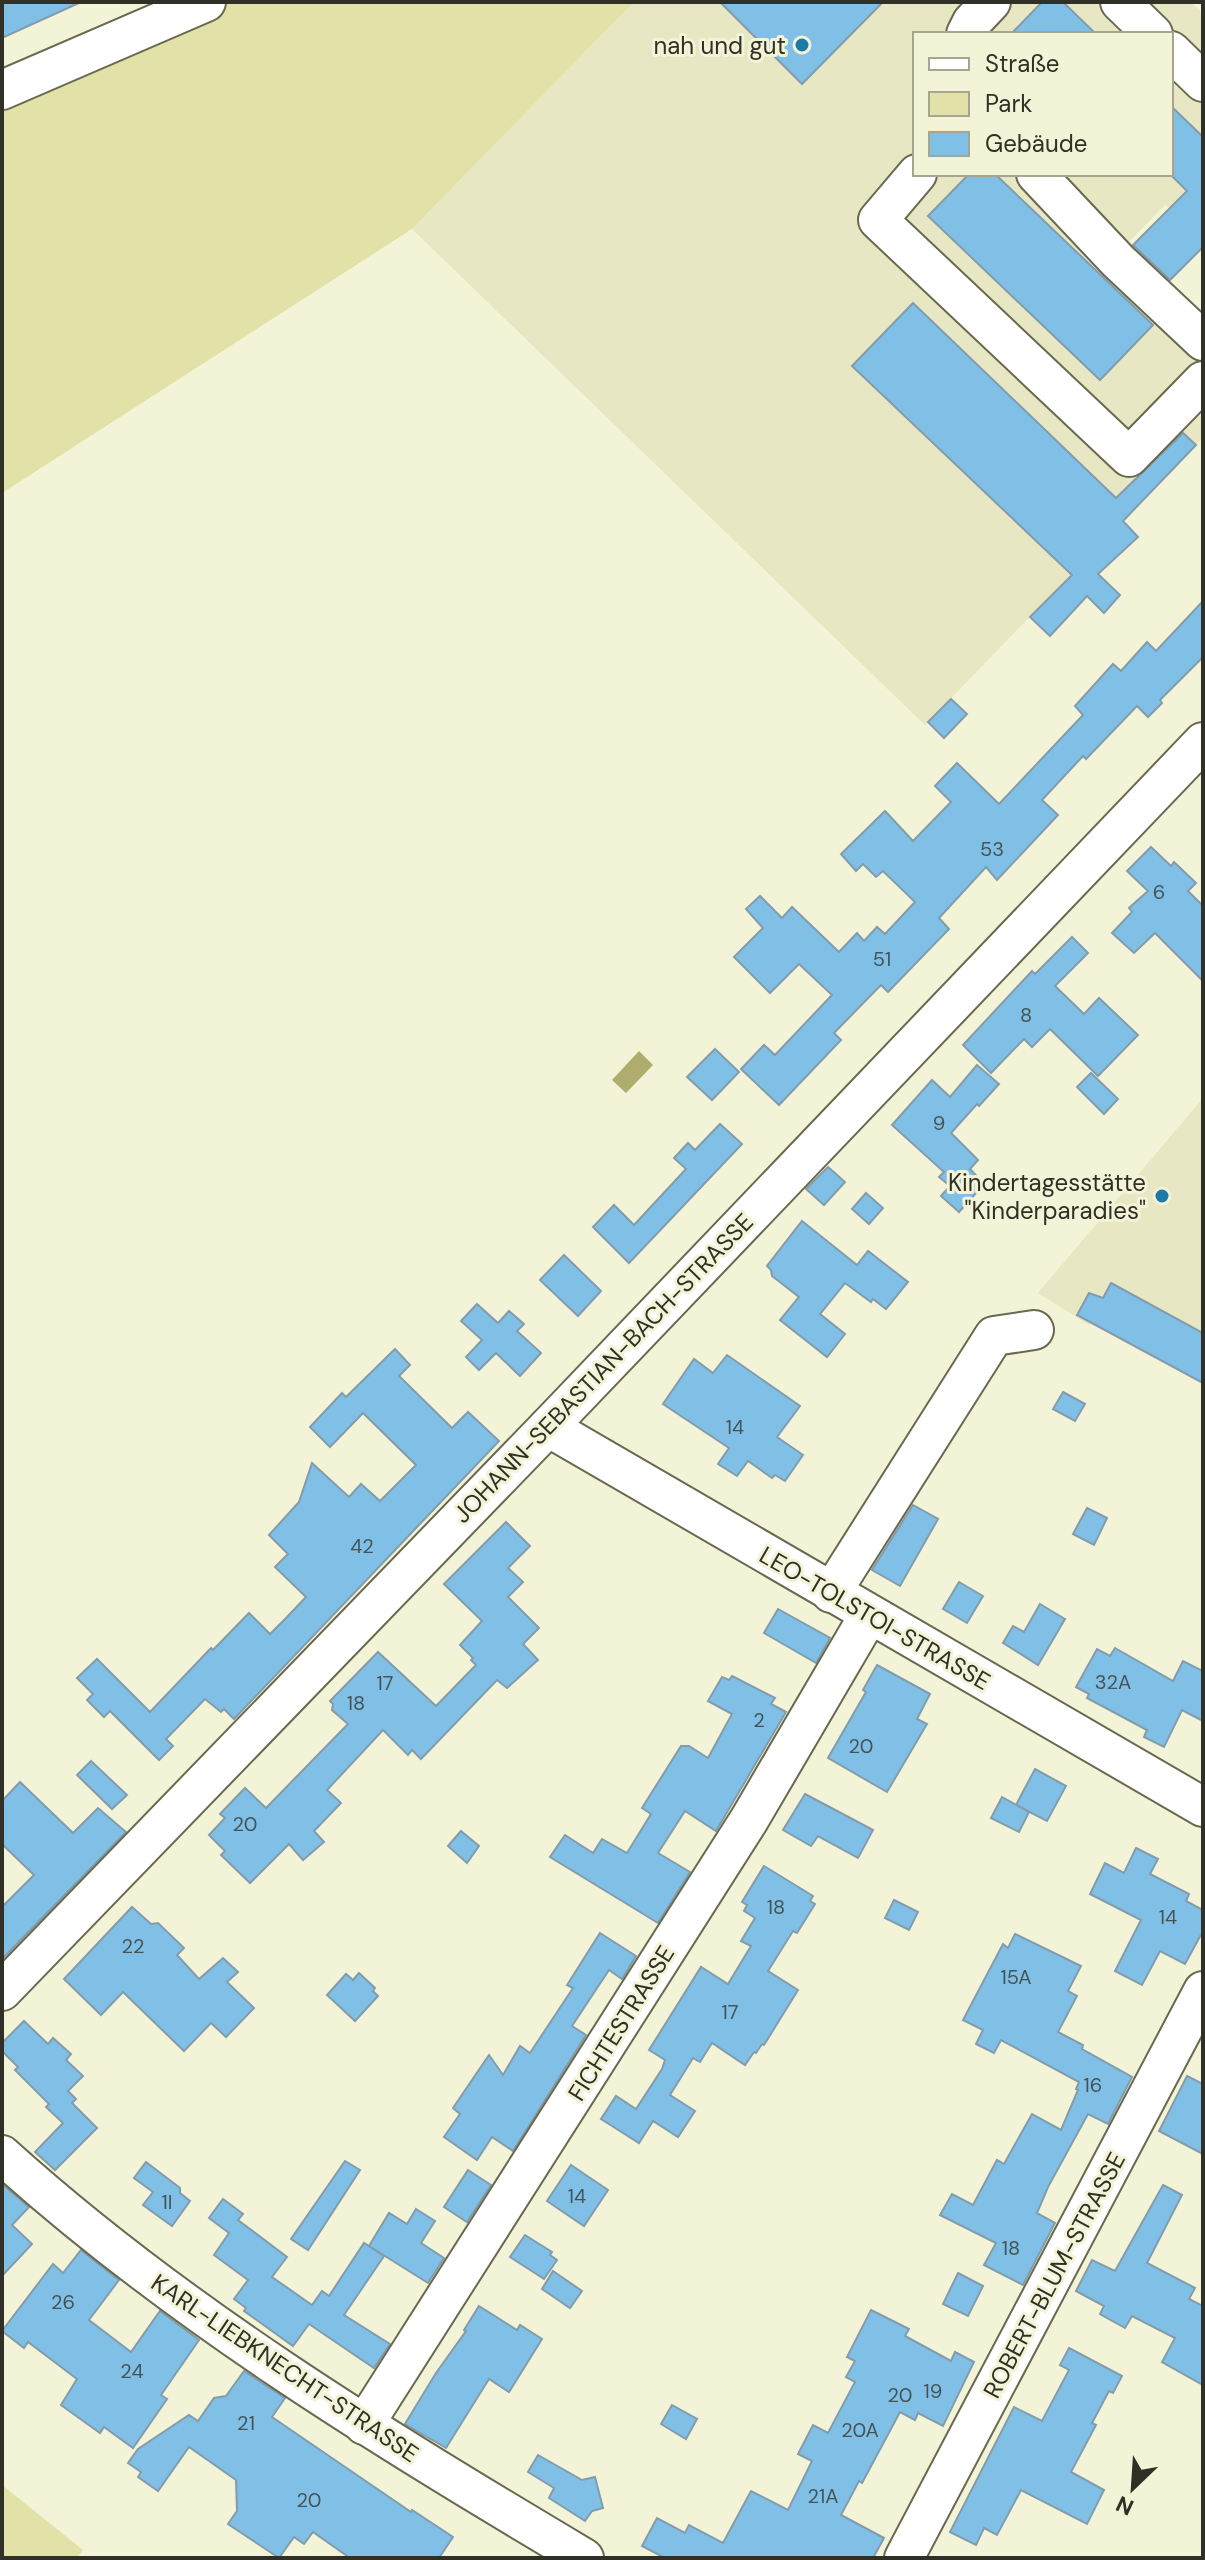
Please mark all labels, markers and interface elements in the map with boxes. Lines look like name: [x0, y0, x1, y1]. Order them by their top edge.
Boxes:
place label: nah und gut: [653, 30, 786, 61]
legend: [913, 32, 1173, 176]
marker: nah und gut: [793, 36, 811, 54]
text: Straße: [985, 48, 1059, 79]
text: Park: [985, 88, 1032, 119]
text: Gebäude: [985, 128, 1087, 159]
house number: 53: [980, 836, 1004, 862]
house number: 6: [1153, 879, 1165, 905]
house number: 51: [873, 946, 891, 972]
house number: 8: [1020, 1002, 1032, 1028]
house number: 9: [933, 1110, 945, 1136]
place label: Kindertagesstätte "Kinderparadies": [948, 1167, 1146, 1226]
marker: Kindertagesstätte "Kinderparadies": [1153, 1187, 1171, 1205]
street label: JOHANN-SEBASTIAN-BACH-STRASSE: [446, 1207, 760, 1529]
house number: 14: [726, 1414, 744, 1440]
house number: 42: [350, 1533, 374, 1559]
street label: LEO-TOLSTOI-STRASSE: [754, 1539, 996, 1697]
house number: 32A: [1095, 1669, 1131, 1695]
house number: 17: [377, 1670, 393, 1696]
house number: 18: [347, 1690, 365, 1716]
house number: 2: [753, 1707, 765, 1733]
house number: 20: [849, 1733, 874, 1759]
house number: 20: [233, 1811, 258, 1837]
house number: 18: [767, 1894, 785, 1920]
house number: 14: [1159, 1904, 1177, 1930]
house number: 22: [121, 1933, 145, 1959]
street label: FICHTESTRASSE: [561, 1939, 681, 2107]
house number: 15A: [1001, 1964, 1031, 1990]
house number: 17: [722, 1999, 738, 2025]
house number: 16: [1084, 2072, 1102, 2098]
street label: ROBERT-BLUM-STRASSE: [976, 2147, 1132, 2403]
house number: 14: [568, 2183, 586, 2209]
house number: 1I: [162, 2189, 172, 2215]
house number: 18: [1002, 2235, 1020, 2261]
street label: KARL-LIEBKNECHT-STRASSE: [145, 2267, 425, 2469]
house number: 26: [51, 2289, 75, 2315]
house number: 24: [120, 2358, 144, 2384]
house number: 19: [924, 2378, 942, 2404]
house number: 20: [888, 2382, 913, 2408]
house number: 21: [237, 2410, 255, 2436]
house number: 20A: [841, 2417, 879, 2443]
north arrow: [1093, 2448, 1173, 2528]
house number: 21A: [807, 2483, 839, 2509]
house number: 20: [297, 2487, 322, 2513]
text: N: [1111, 2489, 1138, 2522]

